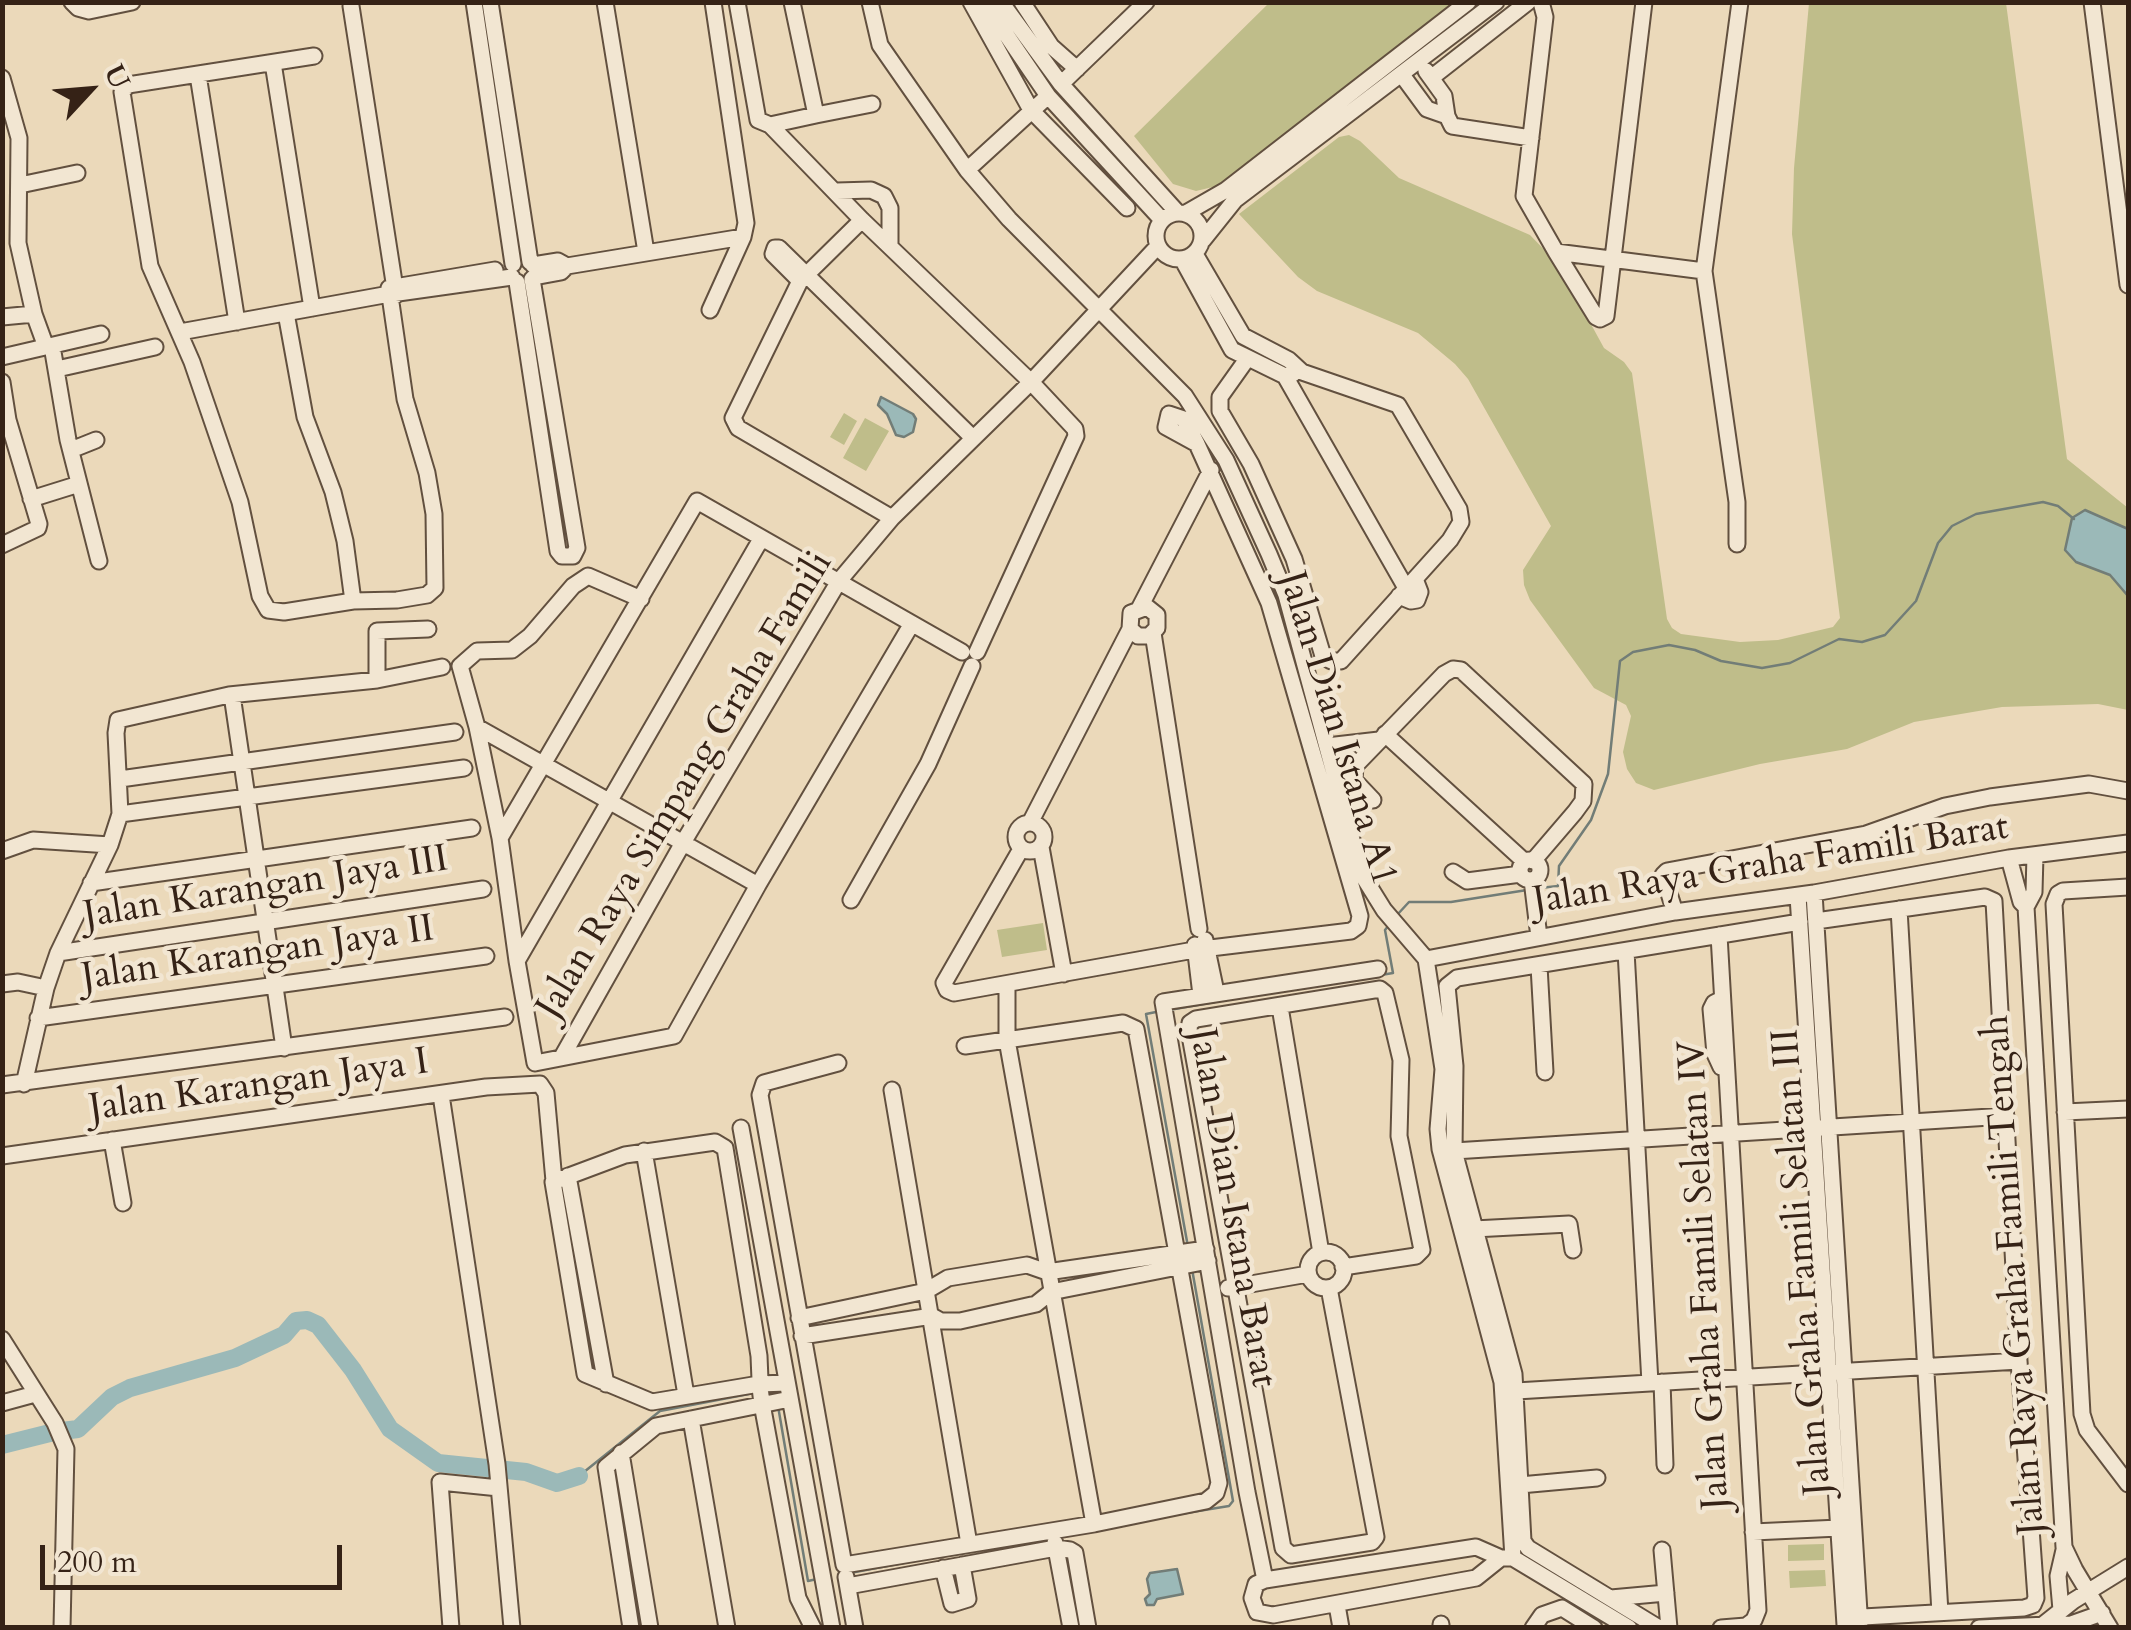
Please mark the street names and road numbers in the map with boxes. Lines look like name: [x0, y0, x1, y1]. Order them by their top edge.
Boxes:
street label: Jalan Raya Simpang Graha Famili: [528, 544, 844, 1028]
street label: Jalan Dian Istana A1: [1267, 567, 1405, 891]
street label: Jalan Raya Graha Famili Barat: [1530, 806, 2012, 926]
street label: Jalan Karangan Jaya III: [81, 838, 451, 940]
street label: Jalan Karangan Jaya II: [79, 908, 437, 1002]
street label: Jalan Raya Graha Famili Tengah: [1975, 1013, 2057, 1537]
street label: Jalan Dian Istana Barat: [1177, 1025, 1285, 1391]
street label: Jalan Graha Famili Selatan III: [1765, 1027, 1843, 1497]
street label: Jalan Graha Famili Selatan IV: [1671, 1039, 1741, 1511]
street label: Jalan Karangan Jaya I: [86, 1041, 432, 1133]

